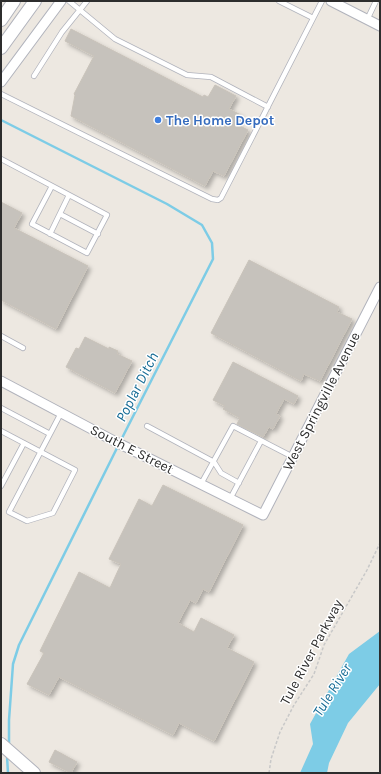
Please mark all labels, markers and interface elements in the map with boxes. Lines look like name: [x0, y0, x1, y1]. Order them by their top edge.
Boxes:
place label: The Home Depot: [166, 112, 275, 129]
marker: The Home Depot: [153, 115, 163, 125]
street label: West Springville Avenue: [279, 329, 364, 473]
water label: Poplar Ditch: [112, 349, 162, 425]
street label: South E Street: [87, 421, 176, 478]
street label: Tule River Parkway: [276, 596, 346, 708]
water label: Tule River: [309, 660, 355, 720]

